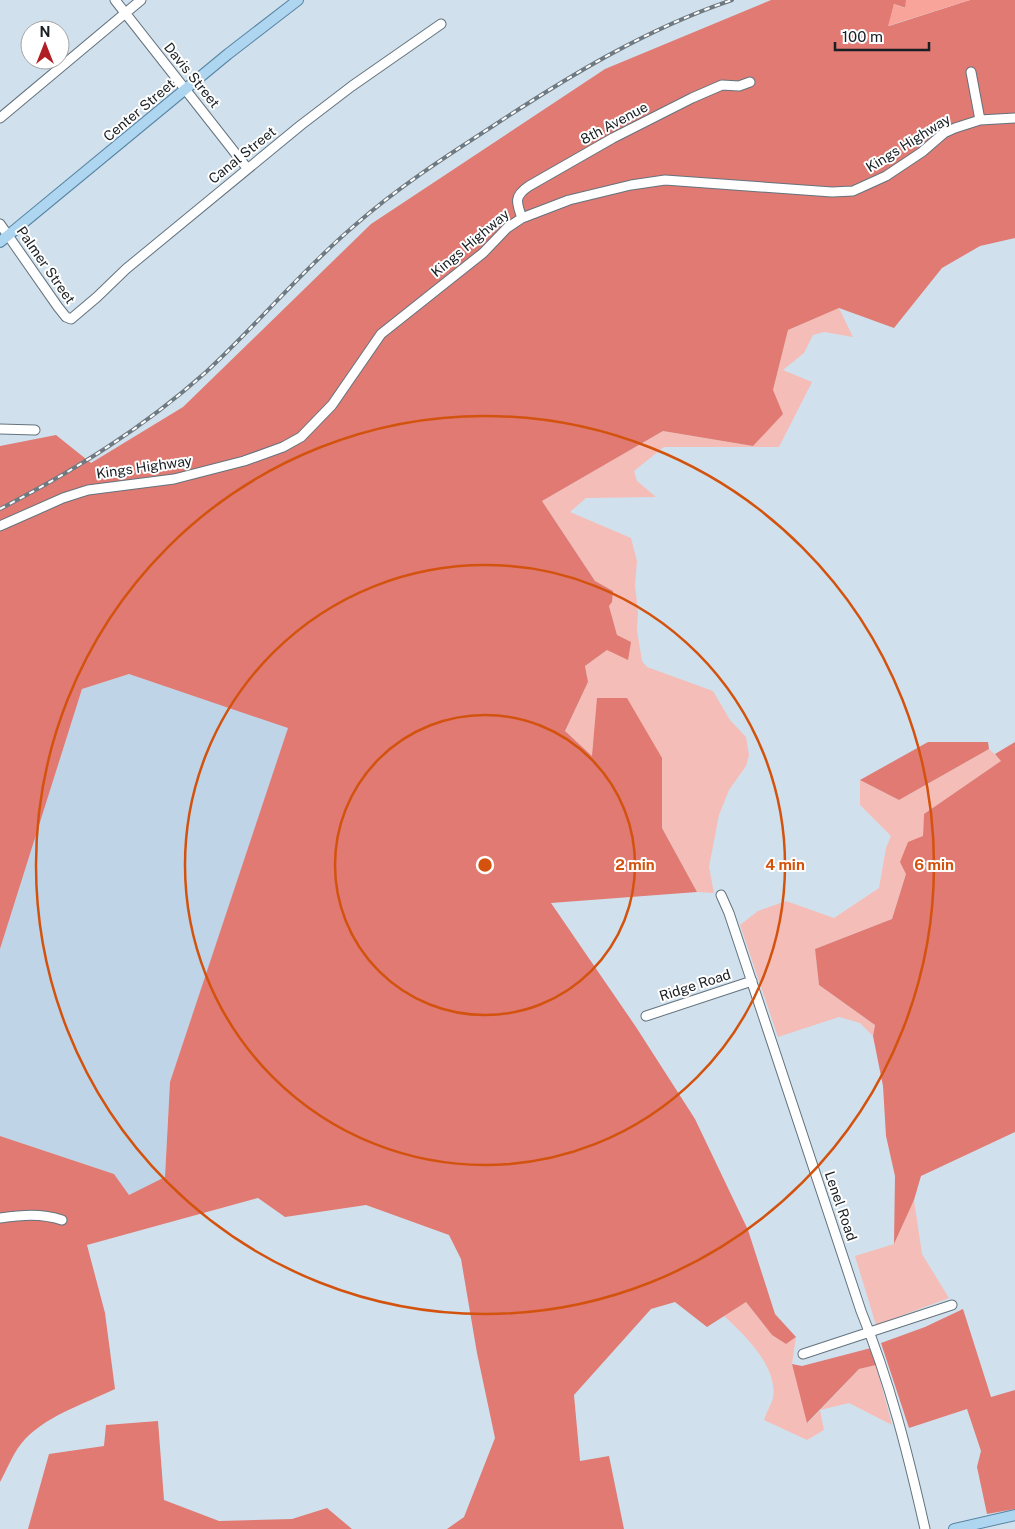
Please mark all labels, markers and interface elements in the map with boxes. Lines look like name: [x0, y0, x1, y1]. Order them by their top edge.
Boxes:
north arrow: [20, 20, 70, 70]
scale bar: [835, 20, 929, 52]
text: N: [40, 24, 50, 40]
text: 100 m: [842, 28, 883, 45]
street label: Davis Street: [161, 39, 223, 111]
street label: Center Street: [100, 75, 178, 145]
street label: 8th Avenue: [578, 99, 651, 147]
street label: Kings Highway: [863, 110, 954, 175]
street label: Canal Street: [205, 123, 279, 187]
street label: Kings Highway: [428, 206, 513, 280]
street label: Palmer Street: [13, 223, 79, 307]
street label: Kings Highway: [95, 452, 193, 482]
centre of rings: [476, 856, 494, 874]
text: 2 min: [615, 856, 655, 873]
text: 4 min: [765, 856, 805, 873]
text: 6 min: [914, 856, 954, 873]
street label: Ridge Road: [657, 966, 733, 1004]
street label: Lenel Road: [822, 1169, 860, 1243]

